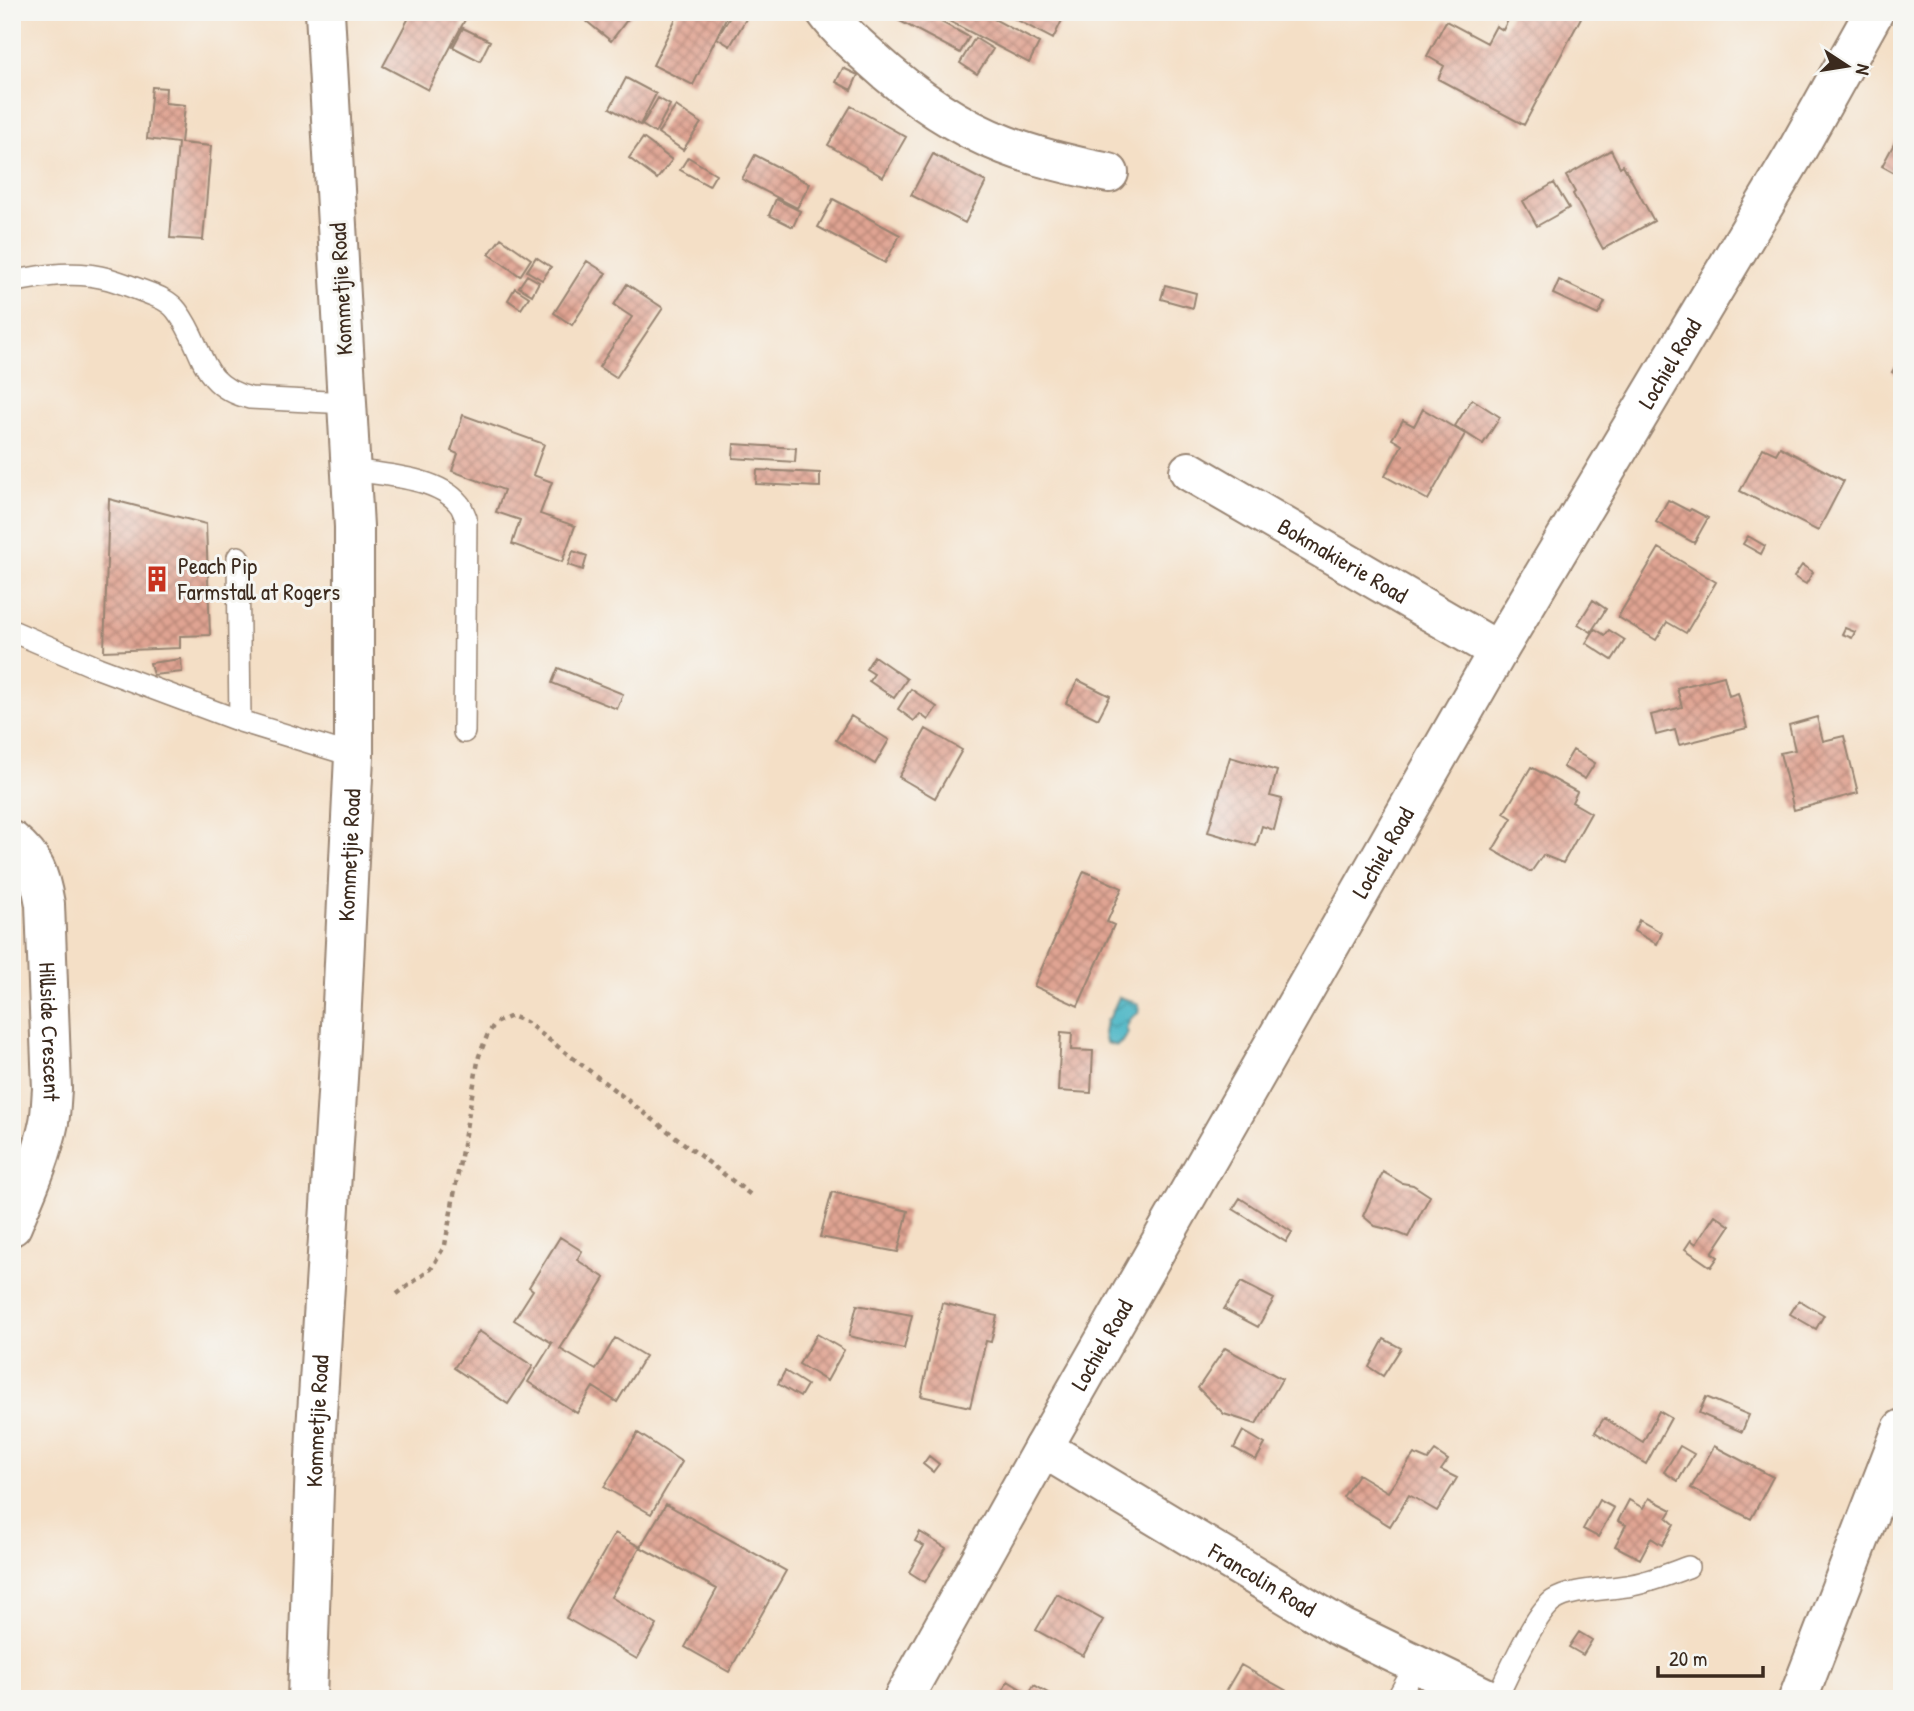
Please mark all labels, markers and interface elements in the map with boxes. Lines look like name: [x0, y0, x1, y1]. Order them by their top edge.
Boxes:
north arrow: [1812, 32, 1882, 102]
text: N: [1850, 62, 1877, 77]
street label: Kommetjie Road: [322, 222, 359, 356]
street label: Lochiel Road: [1630, 312, 1708, 414]
street label: Bokmakierie Road: [1273, 510, 1414, 610]
place label: Peach Pip Farmstall at Rogers: [177, 550, 340, 607]
building icon: Peach Pip Farmstall at Rogers: [142, 564, 172, 594]
street label: Kommetjie Road: [330, 788, 367, 922]
street label: Lochiel Road: [1344, 801, 1421, 903]
street label: Hillside Crescent: [32, 962, 68, 1103]
street label: Lochiel Road: [1063, 1294, 1140, 1396]
street label: Kommetjie Road: [298, 1354, 336, 1488]
street label: Francolin Road: [1202, 1535, 1322, 1624]
scale bar: [1658, 1634, 1764, 1678]
text: 20 m: [1669, 1644, 1707, 1673]

